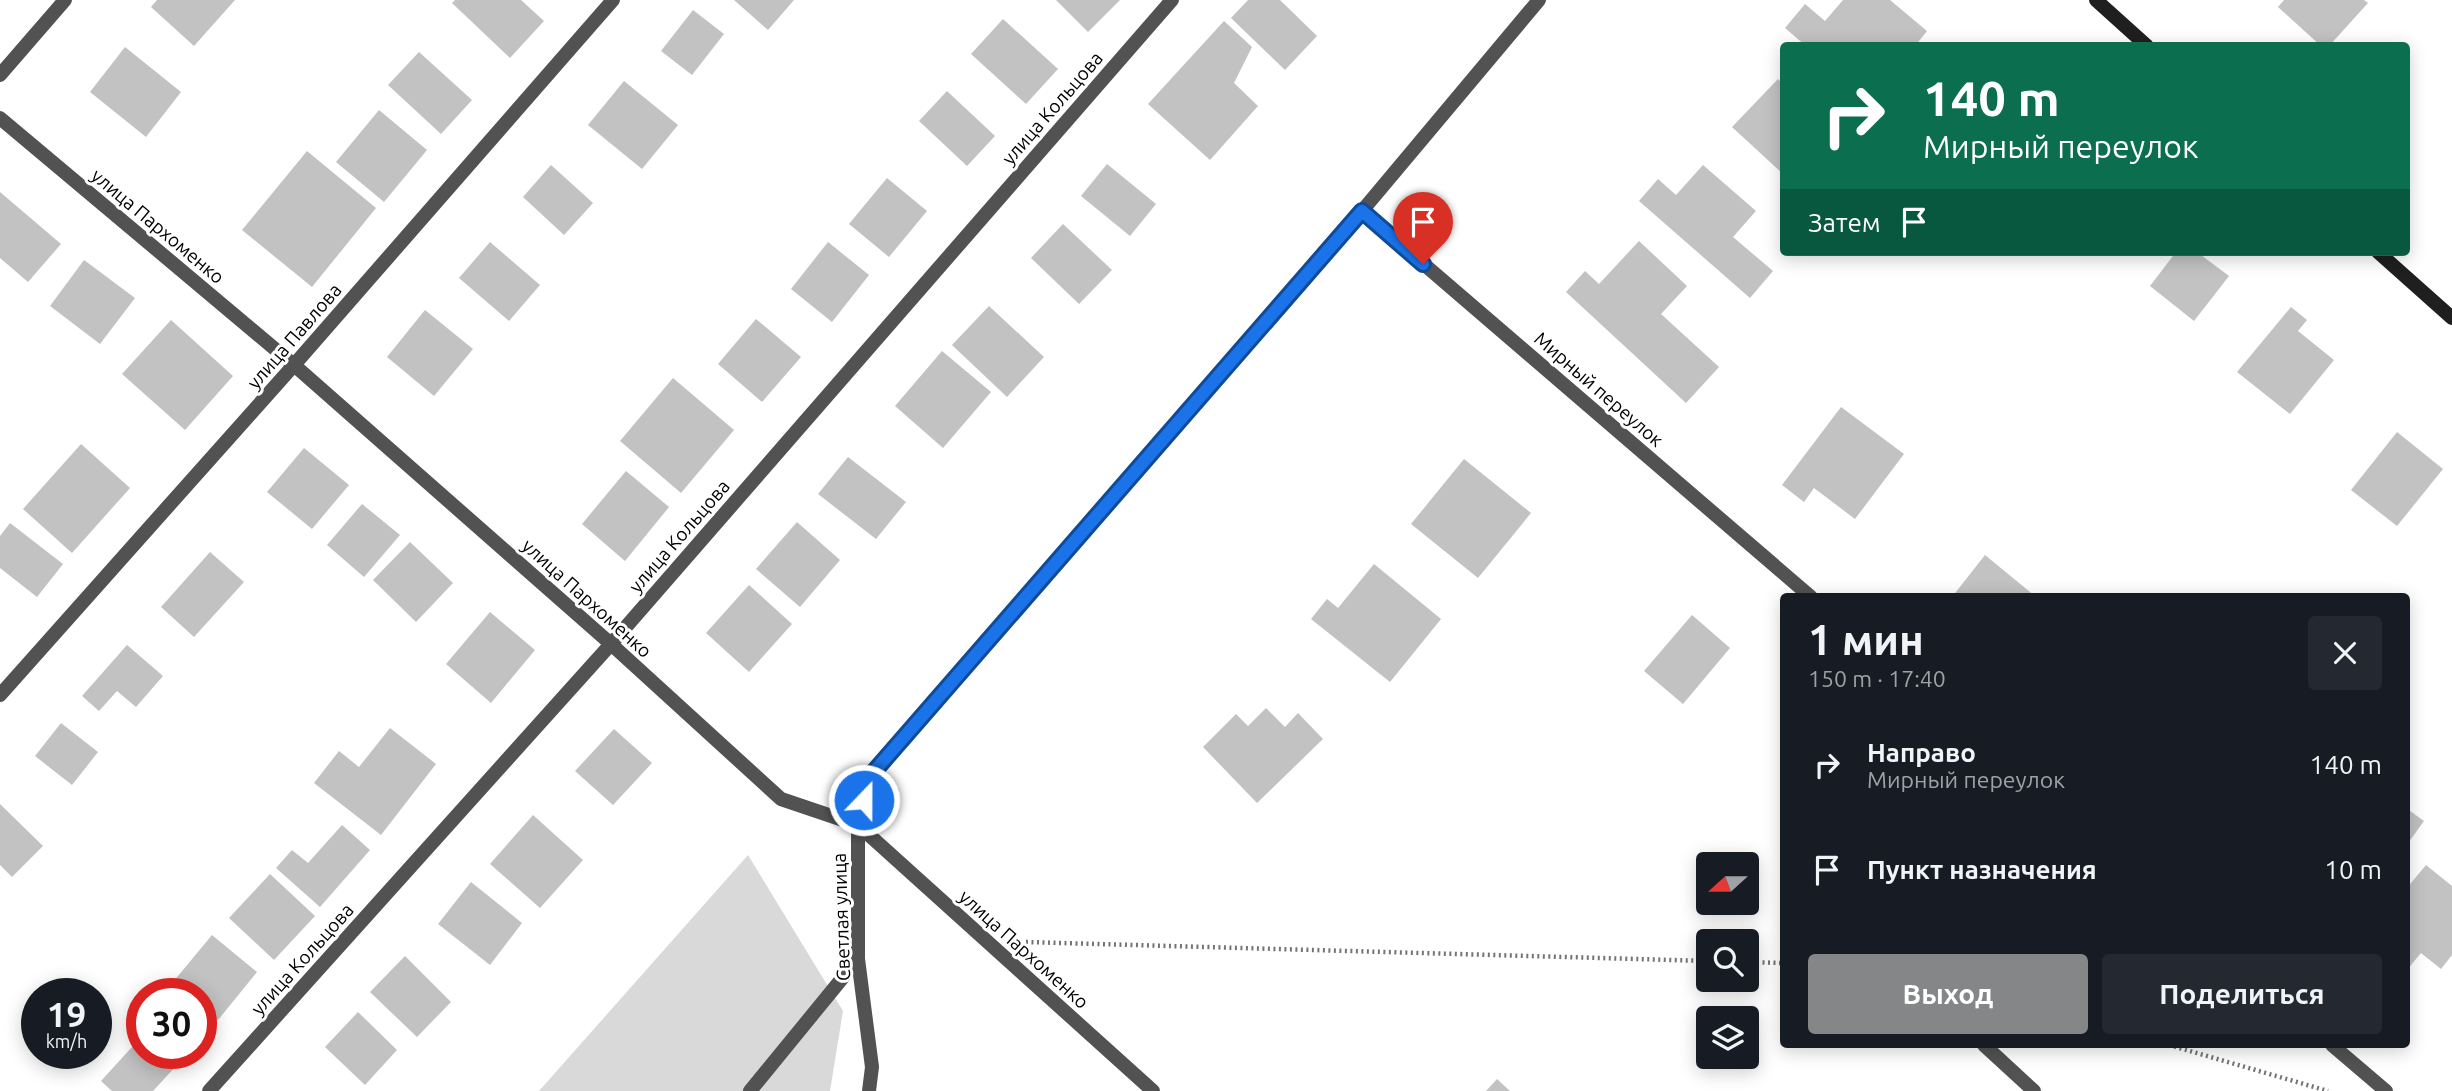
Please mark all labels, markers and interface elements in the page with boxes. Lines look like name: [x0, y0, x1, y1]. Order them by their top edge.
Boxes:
street label: улица Кольцова: [997, 47, 1107, 169]
icon: right: [1808, 70, 1899, 161]
text: 140 m: [1923, 70, 2060, 125]
text: Мирный переулок: [1923, 128, 2198, 164]
street label: улица Пархоменко: [87, 164, 229, 288]
pin: [1393, 192, 1453, 264]
icon: arrive: [1404, 203, 1442, 241]
icon: arrive: [1895, 203, 1933, 241]
text: Затем: [1808, 208, 1881, 237]
street label: улица Павлова: [242, 279, 346, 393]
street label: Мирный переулок: [1530, 327, 1668, 451]
street label: улица Кольцова: [624, 475, 734, 597]
street label: улица Пархоменко: [518, 534, 656, 662]
text: 1 мин: [1808, 616, 1924, 663]
button: close: [2308, 616, 2382, 690]
text: 150 m · 17:40: [1808, 666, 1946, 691]
text: Направо: [1867, 738, 1976, 767]
icon: right: [1808, 746, 1846, 784]
text: 140 m: [2310, 750, 2382, 779]
position arrow: [827, 763, 901, 837]
text: Мирный переулок: [1867, 767, 2065, 792]
icon: arrive: [1808, 851, 1846, 889]
north arrow: [1696, 852, 1759, 915]
map controls: [1696, 852, 1759, 1069]
street label: Светлая улица: [828, 853, 854, 981]
text: Пункт назначения: [1867, 855, 2097, 884]
text: 10 m: [2324, 855, 2382, 884]
street label: улица Пархоменко: [955, 885, 1093, 1013]
street label: улица Кольцова: [246, 899, 358, 1019]
button: search: [1696, 929, 1759, 992]
button: Выход: [1808, 954, 2088, 1034]
button: Поделиться: [2102, 954, 2382, 1034]
speed limit sign: 30: [126, 978, 217, 1069]
text: 19: [47, 994, 86, 1034]
button: layers: [1696, 1006, 1759, 1069]
text: km/h: [46, 1031, 87, 1051]

